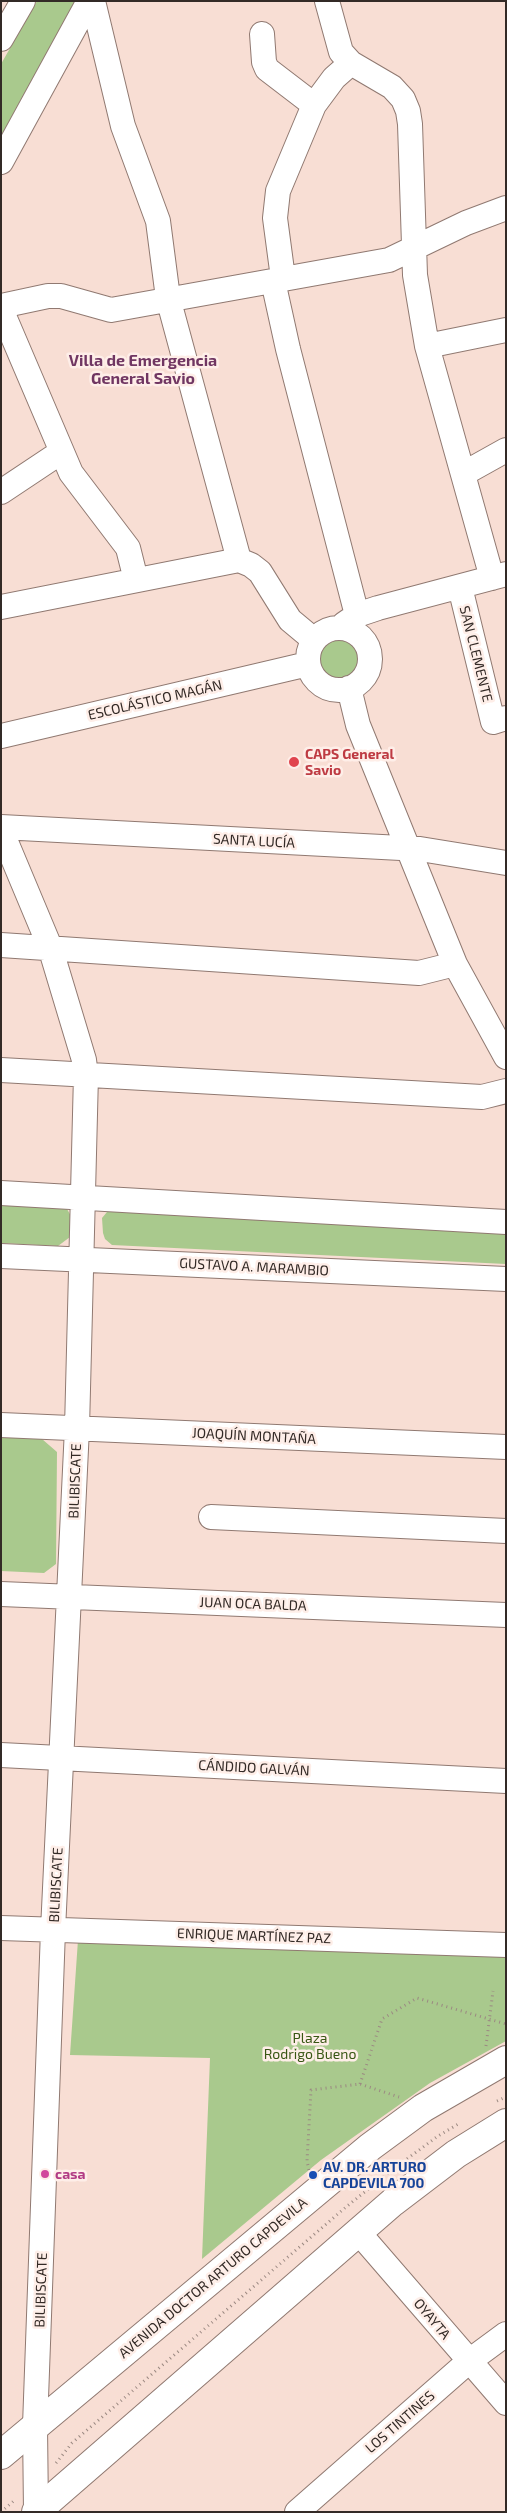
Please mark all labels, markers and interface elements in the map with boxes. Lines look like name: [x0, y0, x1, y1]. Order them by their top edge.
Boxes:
district label: Villa de Emergencia General Savio: [69, 351, 217, 389]
street label: SAN CLEMENTE: [456, 604, 496, 704]
street label: ESCOLÁSTICO MAGÁN: [86, 676, 224, 724]
place label: CAPS General Savio: [305, 746, 394, 779]
marker: CAPS General Savio: [287, 755, 301, 769]
street label: SANTA LUCÍA: [213, 830, 295, 852]
street label: GUSTAVO A. MARAMBIO: [179, 1255, 329, 1279]
street label: JOAQUÍN MONTAÑA: [192, 1424, 316, 1448]
street label: BILIBISCATE: [65, 1443, 85, 1519]
street label: JUAN OCA BALDA: [199, 1594, 307, 1614]
street label: CÁNDIDO GALVÁN: [198, 1757, 310, 1779]
street label: BILIBISCATE: [46, 1847, 66, 1923]
street label: ENRIQUE MARTÍNEZ PAZ: [177, 1925, 331, 1947]
park label: Plaza Rodrigo Bueno: [264, 2030, 356, 2062]
place label: AV. DR. ARTURO CAPDEVILA 700: [323, 2159, 426, 2192]
place label: casa: [55, 2166, 86, 2182]
marker: casa: [39, 2168, 51, 2180]
marker: AV. DR. ARTURO CAPDEVILA 700: [307, 2169, 319, 2181]
street label: AVENIDA DOCTOR ARTURO CAPDEVILA: [115, 2194, 311, 2362]
street label: BILIBISCATE: [31, 2252, 51, 2328]
street label: OYAYTA: [410, 2295, 454, 2343]
street label: LOS TINTINES: [362, 2387, 438, 2457]

